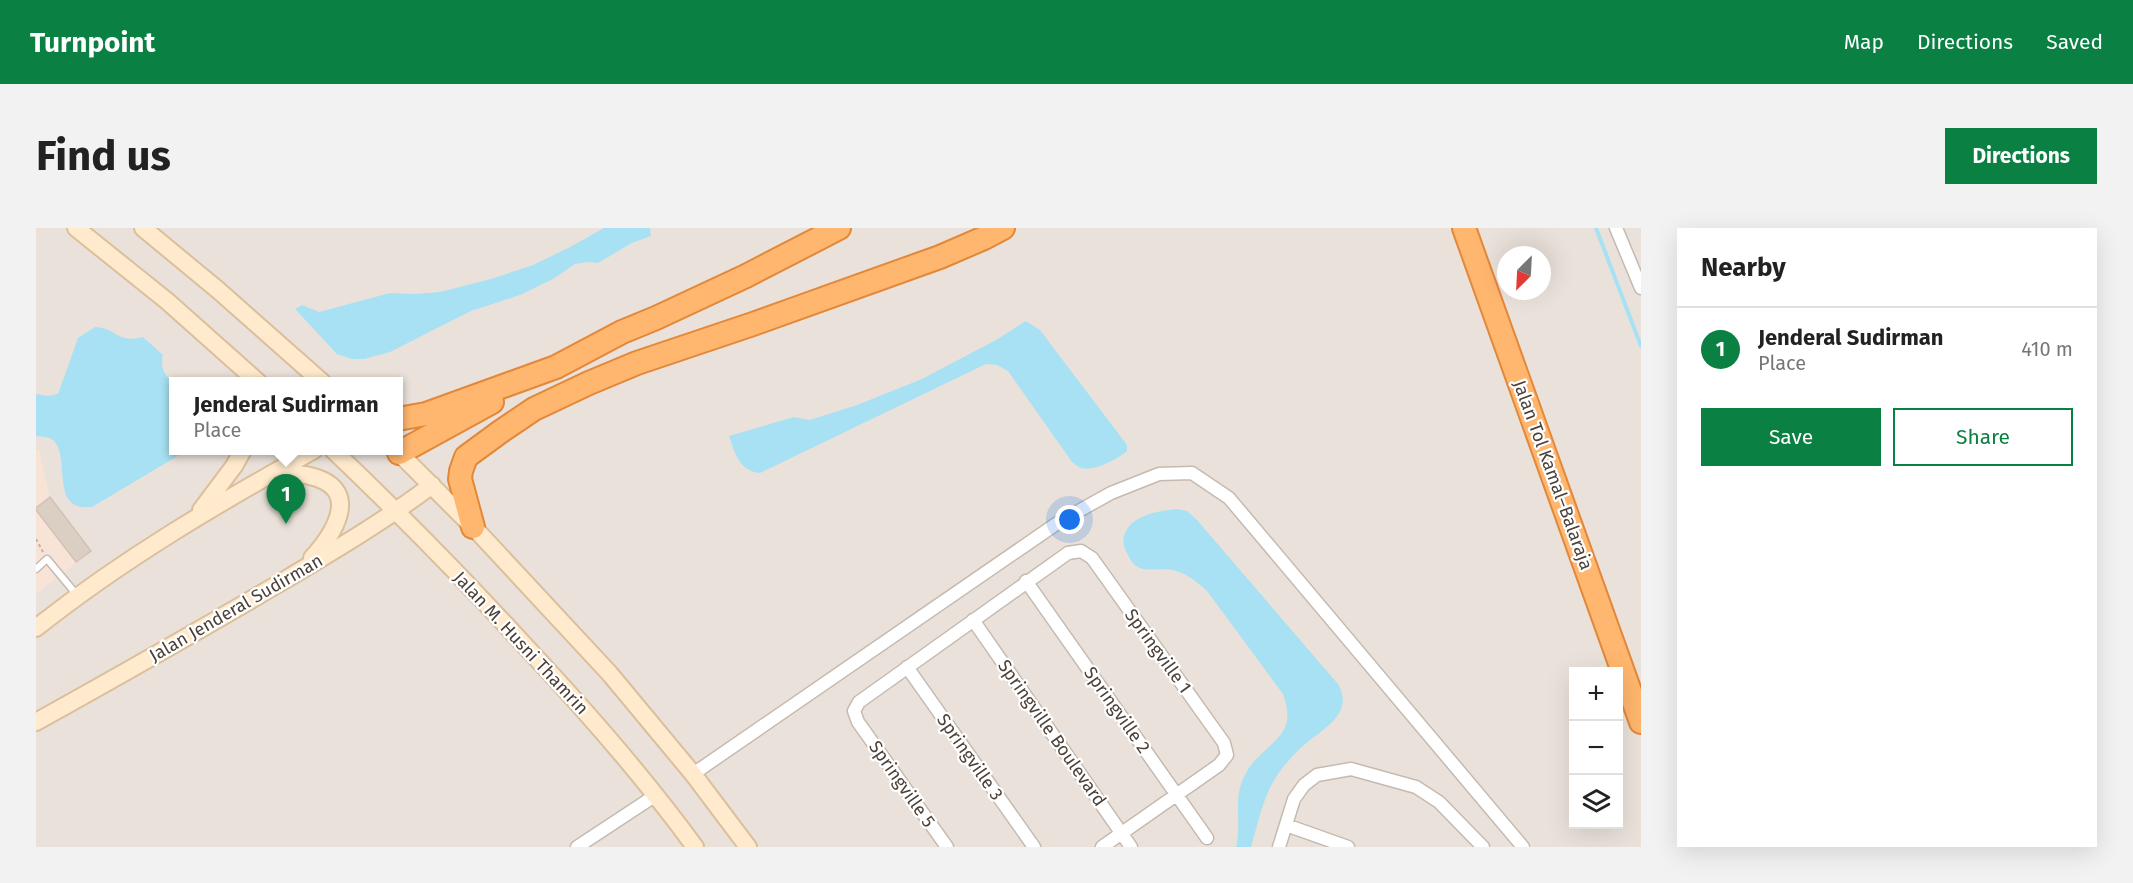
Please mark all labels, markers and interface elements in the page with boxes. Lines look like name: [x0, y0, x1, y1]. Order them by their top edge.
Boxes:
text: Turnpoint: [30, 26, 155, 59]
text: Map: [1844, 29, 1884, 55]
text: Directions: [1917, 29, 2013, 55]
text: Saved: [2046, 29, 2103, 55]
button: Directions: [1945, 128, 2097, 184]
text: Find us: [36, 131, 171, 181]
north arrow: [1497, 246, 1551, 300]
text: Nearby: [1701, 252, 1786, 283]
text: Jenderal Sudirman: [1758, 324, 1944, 351]
text: 1: [1716, 337, 1725, 361]
text: 410 m: [2021, 337, 2073, 361]
text: Place: [1758, 351, 1806, 375]
popup: [169, 377, 403, 455]
street label: Jalan Tol Kamal–Balaraja: [1508, 377, 1598, 573]
text: Jenderal Sudirman: [193, 391, 379, 418]
button: Save: [1701, 408, 1881, 466]
button: Share: [1893, 408, 2073, 466]
text: Place: [193, 418, 241, 442]
pin: 1: [266, 474, 306, 524]
your location: [1055, 505, 1084, 534]
street label: Jalan Jenderal Sudirman: [145, 549, 327, 667]
street label: Jalan M. Husni Thamrin: [449, 567, 593, 719]
street label: Springville 1: [1120, 604, 1196, 698]
street label: Springville Boulevard: [993, 656, 1111, 810]
street label: Springville 2: [1079, 663, 1155, 757]
map controls: [1569, 667, 1623, 829]
button: +: [1569, 667, 1623, 721]
street label: Springville 3: [932, 710, 1008, 804]
button: −: [1569, 721, 1623, 775]
street label: Springville 5: [864, 737, 940, 831]
button: layers: [1569, 775, 1623, 829]

